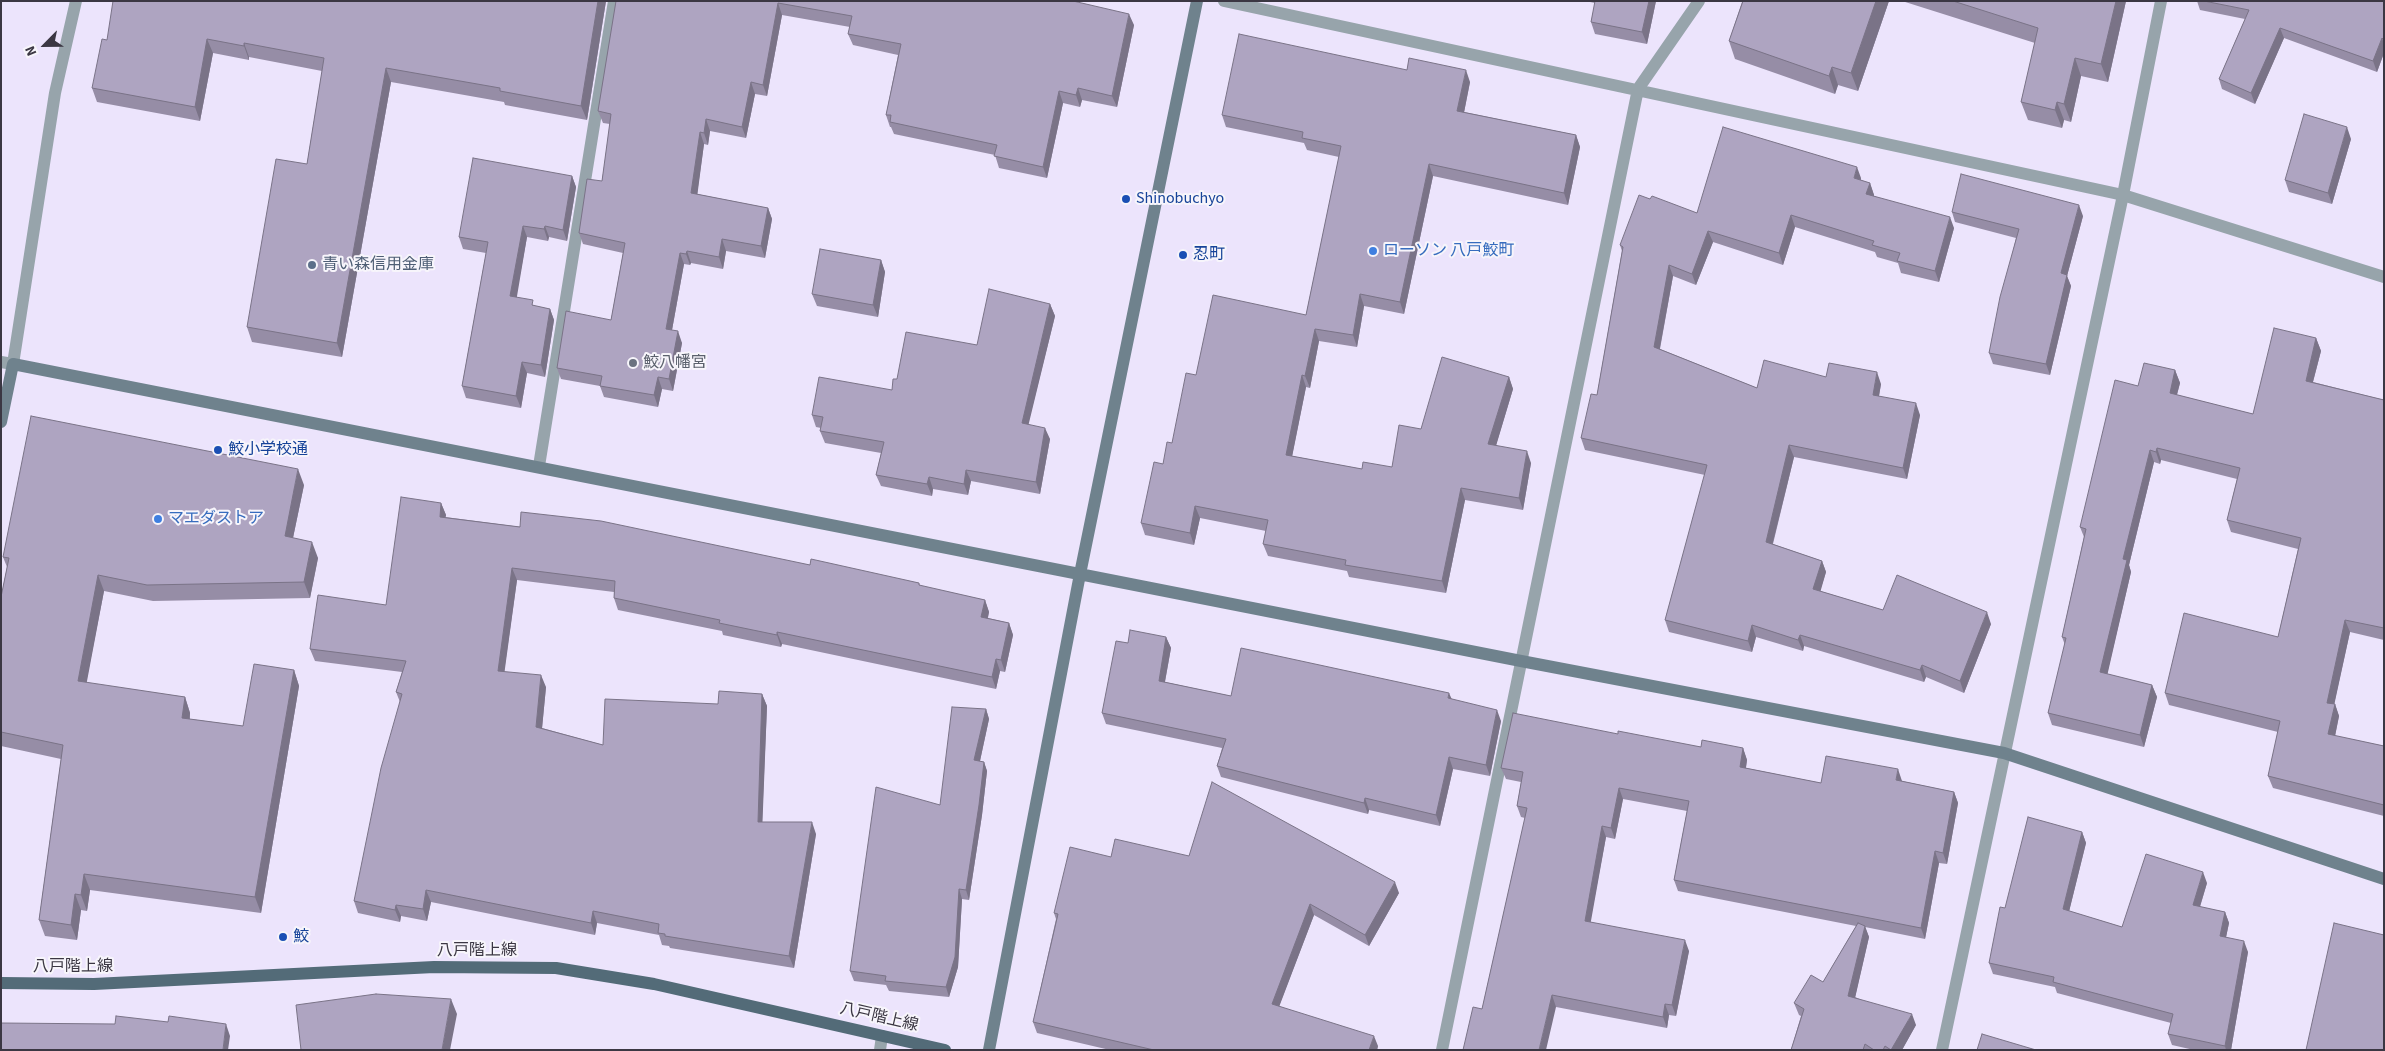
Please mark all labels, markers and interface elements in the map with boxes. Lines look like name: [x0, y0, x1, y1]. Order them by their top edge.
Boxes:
north arrow: [20, 20, 70, 70]
text: N: [20, 43, 42, 59]
place label: Shinobuchyo: [1136, 189, 1224, 209]
marker: Shinobuchyo: [1120, 193, 1132, 205]
place label: ローソン 八戸鮫町: [1383, 241, 1514, 261]
place label: 忍町: [1193, 245, 1225, 265]
marker: ローソン 八戸鮫町: [1367, 245, 1379, 257]
marker: 忍町: [1177, 249, 1189, 261]
place label: 青い森信用金庫: [322, 255, 434, 275]
marker: 青い森信用金庫: [306, 259, 318, 271]
place label: 鮫八幡宮: [643, 353, 707, 373]
marker: 鮫八幡宮: [627, 357, 639, 369]
place label: 鮫小学校通: [228, 440, 308, 460]
marker: 鮫小学校通: [212, 444, 224, 456]
place label: マエダストア: [168, 509, 264, 529]
marker: マエダストア: [152, 513, 164, 525]
place label: 鮫: [293, 927, 309, 947]
marker: 鮫: [277, 931, 289, 943]
street label: 八戸階上線: [437, 941, 517, 961]
street label: 八戸階上線: [33, 957, 113, 977]
street label: 八戸階上線: [838, 1000, 920, 1036]

